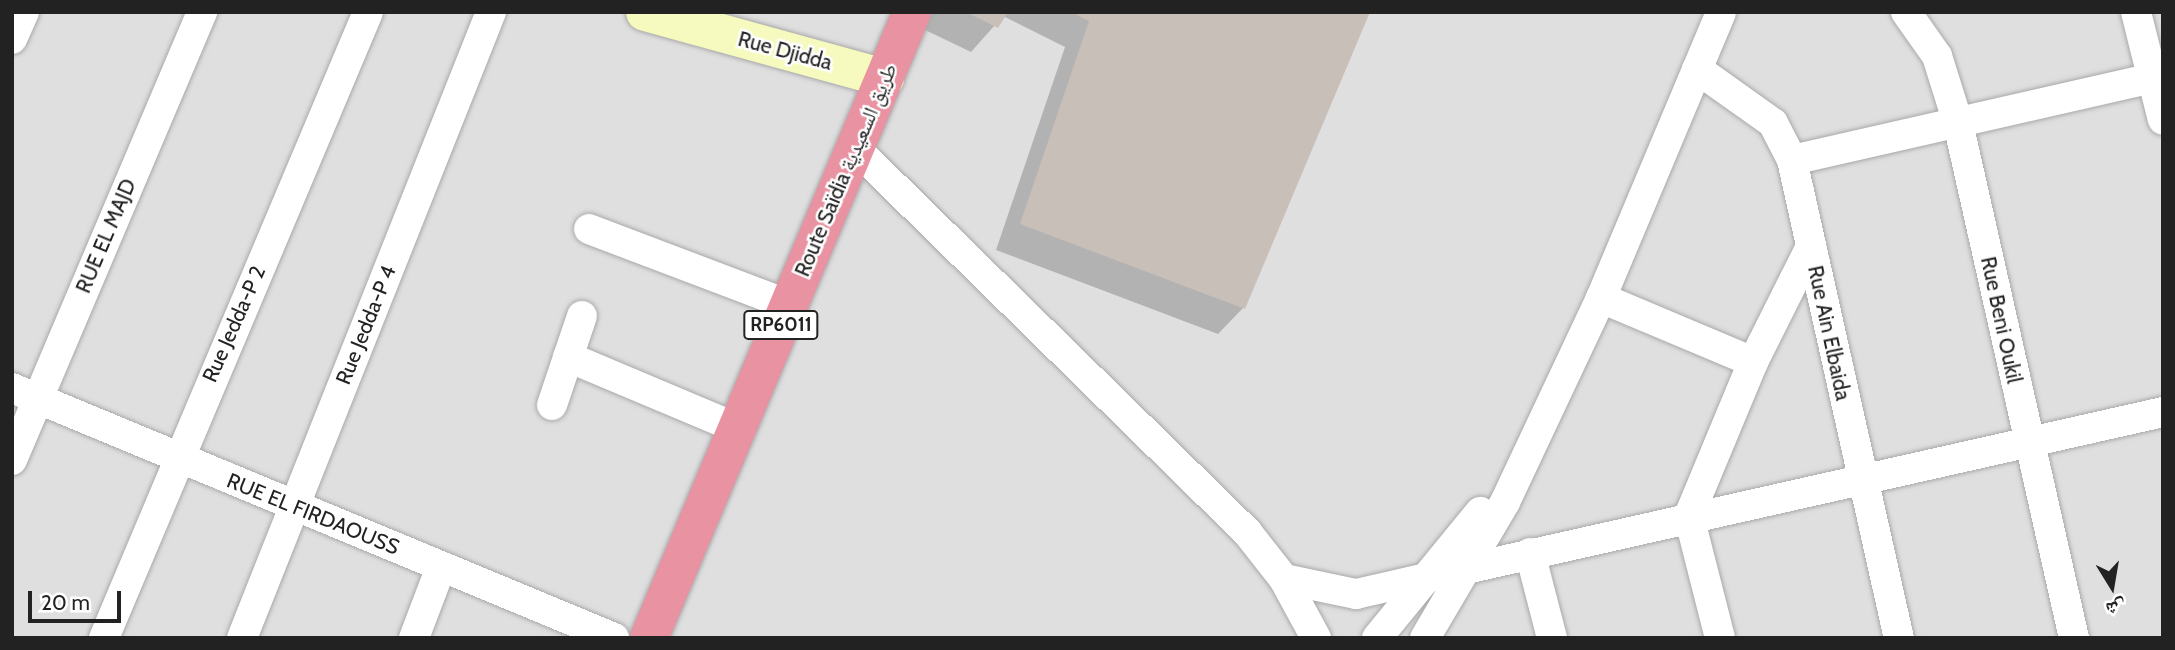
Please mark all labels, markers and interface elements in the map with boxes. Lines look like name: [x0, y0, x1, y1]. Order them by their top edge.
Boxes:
street label: Rue Djidda: [735, 26, 835, 76]
street label: Route Saïdia طريق السعيدية: [790, 60, 902, 280]
street label: RUE EL MAJD: [71, 175, 141, 297]
street label: Rue Beni Oukil: [1975, 254, 2027, 386]
street label: Rue Jedda-P 2: [197, 262, 271, 386]
street label: Rue Jedda-P 4: [331, 262, 401, 388]
street label: Rue Ain Elbaida: [1802, 263, 1856, 403]
road number: RP6011: [742, 310, 820, 340]
street label: RUE EL FIRDAOUSS: [223, 468, 403, 560]
north arrow: [2077, 552, 2147, 622]
scale bar: [32, 576, 124, 620]
text: 20 m: [41, 590, 90, 615]
text: ش: [2104, 595, 2128, 621]

